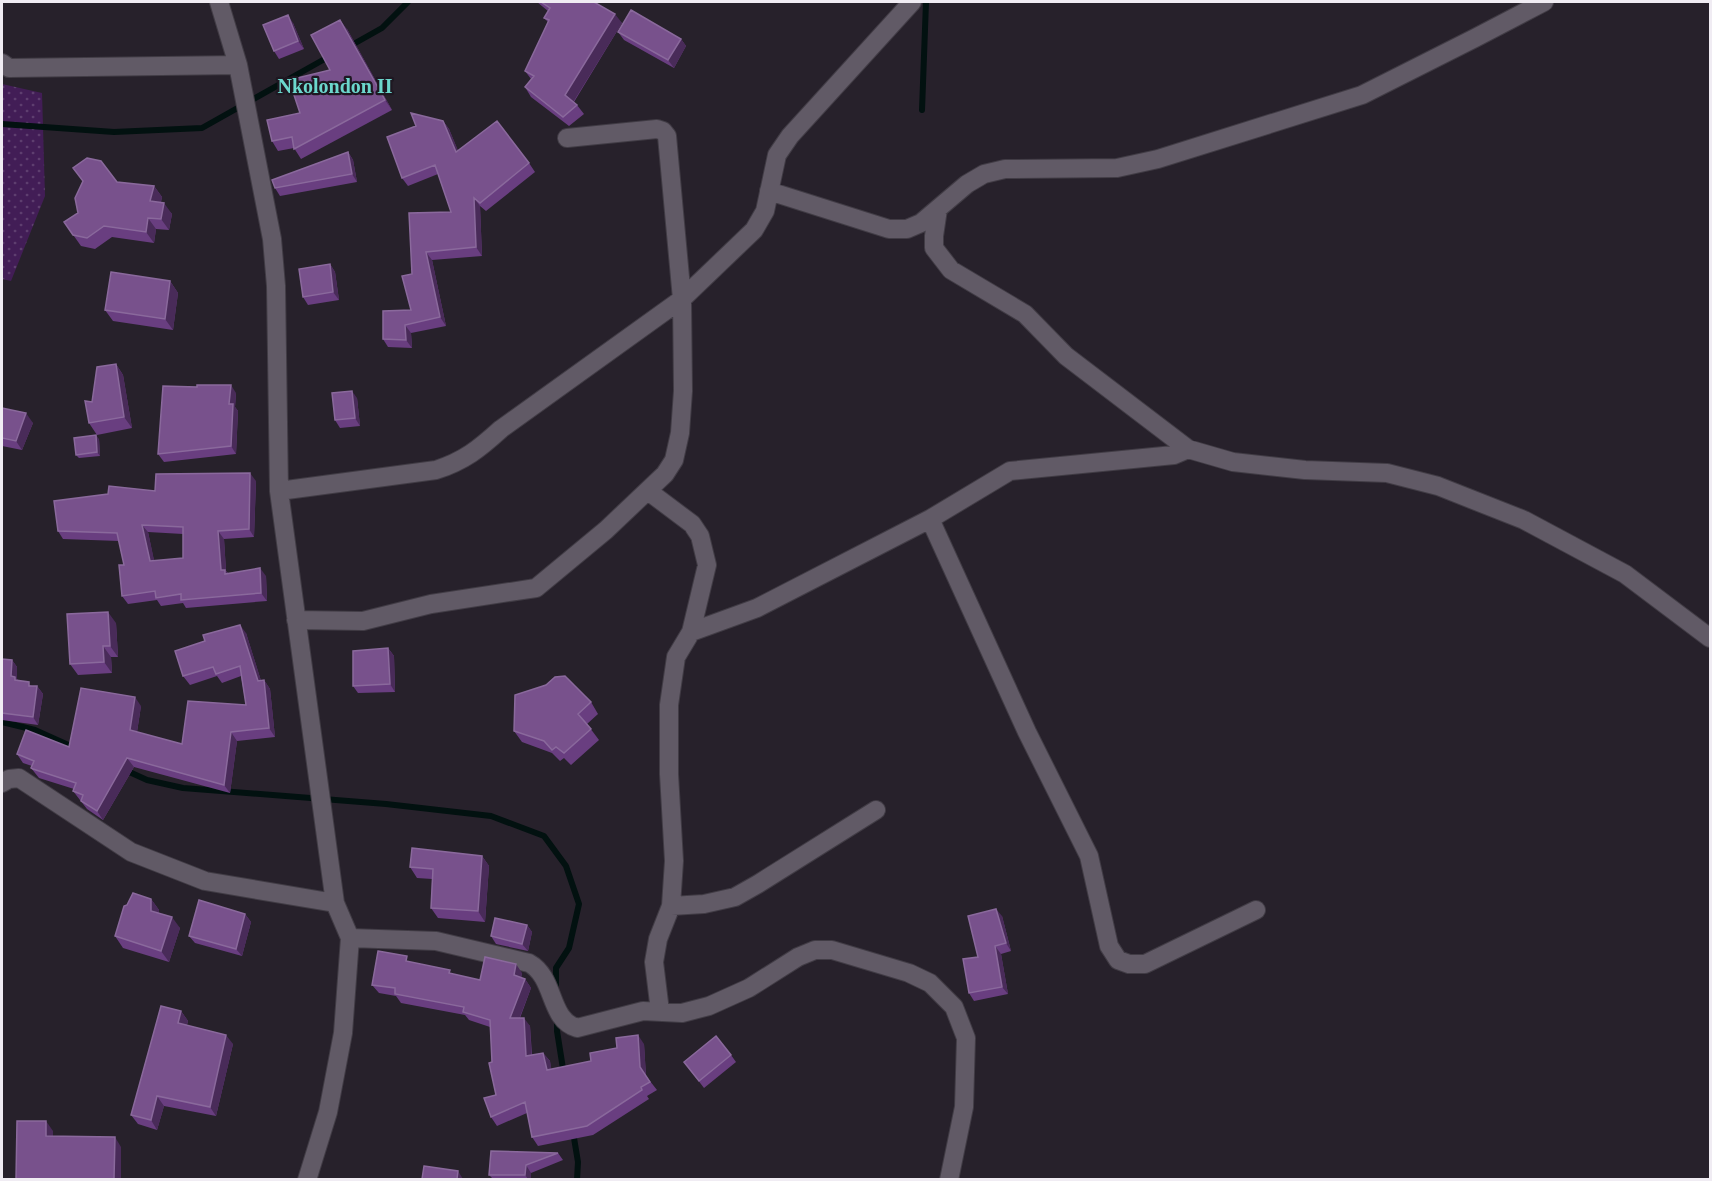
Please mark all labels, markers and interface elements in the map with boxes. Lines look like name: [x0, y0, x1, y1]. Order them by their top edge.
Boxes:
district label: Nkolondon II: [277, 75, 393, 97]

